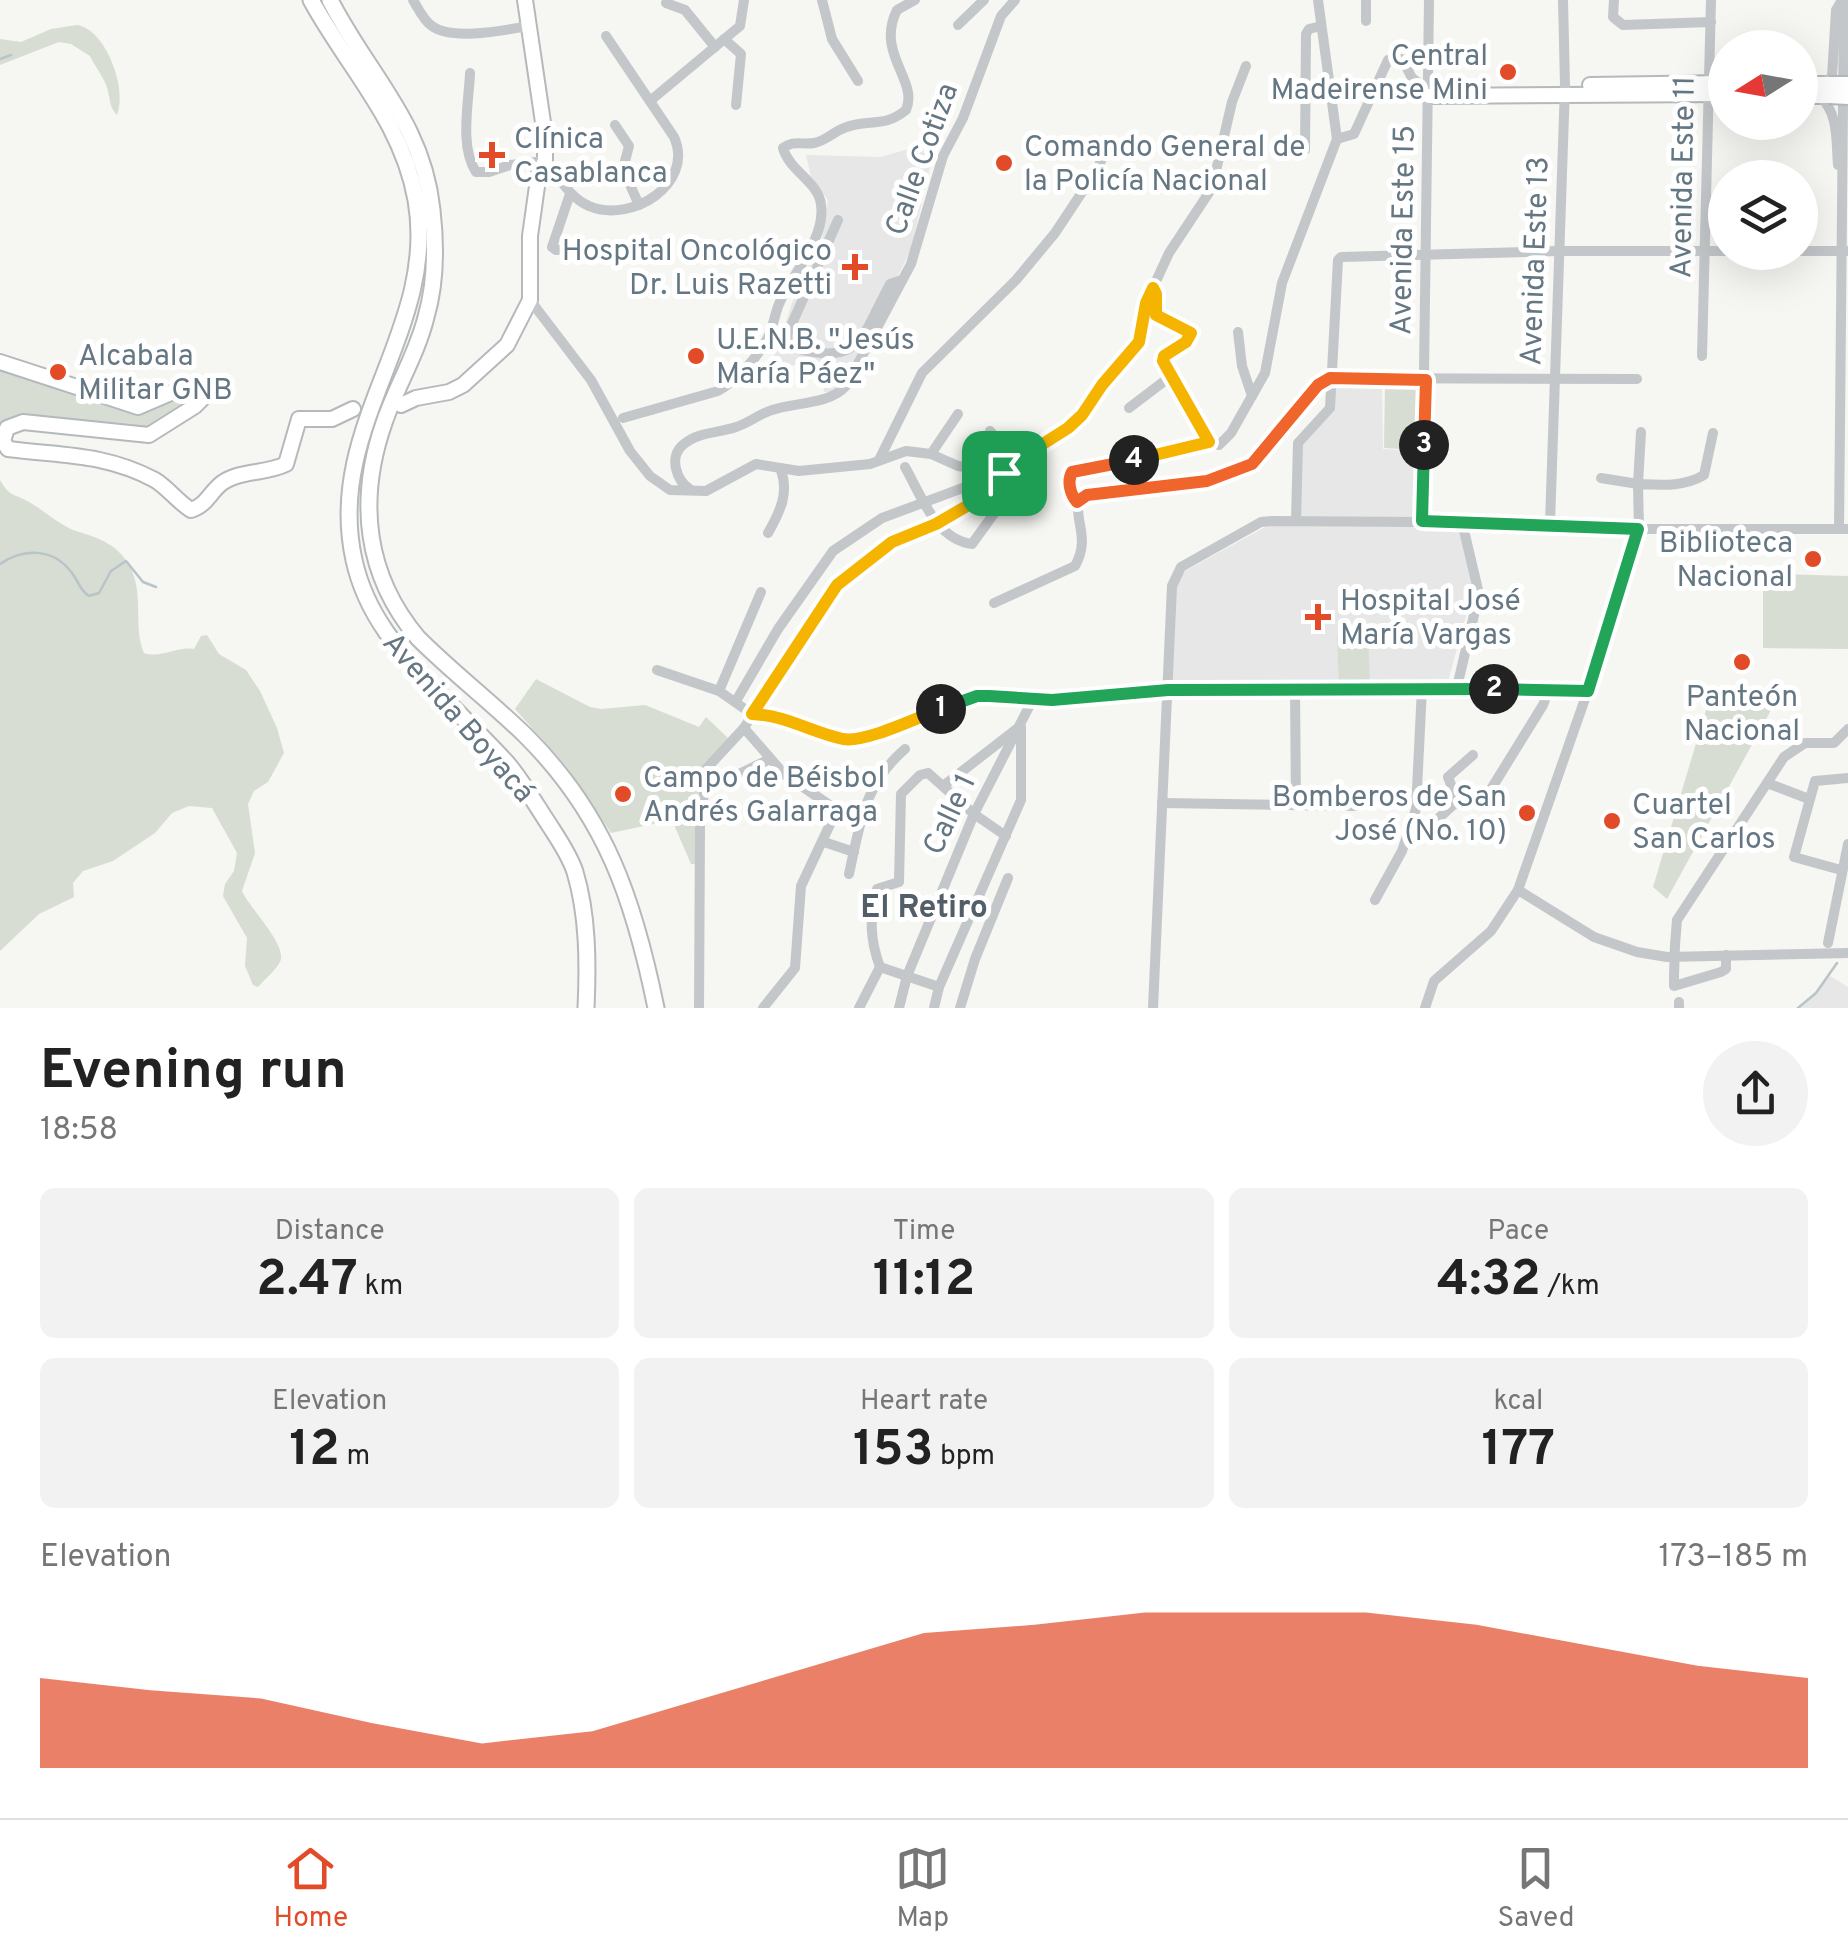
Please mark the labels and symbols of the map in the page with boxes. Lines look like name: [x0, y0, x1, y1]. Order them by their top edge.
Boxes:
north arrow: [1708, 30, 1818, 140]
place label: Central Madeirense Mini: [1270, 39, 1488, 110]
marker: Central Madeirense Mini: [1497, 61, 1519, 83]
street label: Avenida Este 11: [1664, 75, 1705, 279]
street label: Calle Cotiza: [879, 79, 968, 241]
place label: Clínica Casablanca: [514, 122, 667, 193]
street label: Avenida Este 15: [1384, 125, 1425, 335]
place label: Comando General de la Policía Nacional: [1024, 130, 1306, 201]
marker: Clínica Casablanca: [479, 142, 505, 168]
marker: Comando General de la Policía Nacional: [993, 152, 1015, 174]
street label: Avenida Este 13: [1514, 156, 1559, 366]
place label: Hospital Oncológico Dr. Luis Razetti: [562, 234, 832, 305]
marker: Hospital Oncológico Dr. Luis Razetti: [842, 254, 868, 280]
place label: U.E.N.B. "Jesús María Páez": [716, 323, 915, 394]
place label: Alcabala Militar GNB: [78, 339, 233, 410]
marker: U.E.N.B. "Jesús María Páez": [685, 345, 707, 367]
marker: Alcabala Militar GNB: [47, 361, 69, 383]
pin: 3: [1399, 420, 1449, 470]
pin: [962, 431, 1047, 516]
pin: 4: [1109, 435, 1159, 485]
place label: Biblioteca Nacional: [1659, 526, 1793, 597]
marker: Biblioteca Nacional: [1802, 548, 1824, 570]
place label: Hospital José María Vargas: [1340, 584, 1521, 655]
marker: Hospital José María Vargas: [1305, 604, 1331, 630]
street label: Avenida Boyacá: [373, 626, 541, 811]
marker: Panteón Nacional: [1731, 651, 1753, 673]
pin: 2: [1469, 664, 1519, 714]
place label: Panteón Nacional: [1684, 680, 1800, 751]
pin: 1: [916, 684, 966, 734]
place label: Campo de Béisbol Andrés Galarraga: [643, 761, 885, 832]
street label: Calle 1: [916, 769, 986, 862]
place label: Bomberos de San José (No. 10): [1272, 780, 1507, 851]
marker: Campo de Béisbol Andrés Galarraga: [612, 783, 634, 805]
place label: Cuartel San Carlos: [1632, 788, 1776, 859]
marker: Bomberos de San José (No. 10): [1516, 802, 1538, 824]
marker: Cuartel San Carlos: [1601, 810, 1623, 832]
district label: El Retiro: [860, 889, 988, 929]

